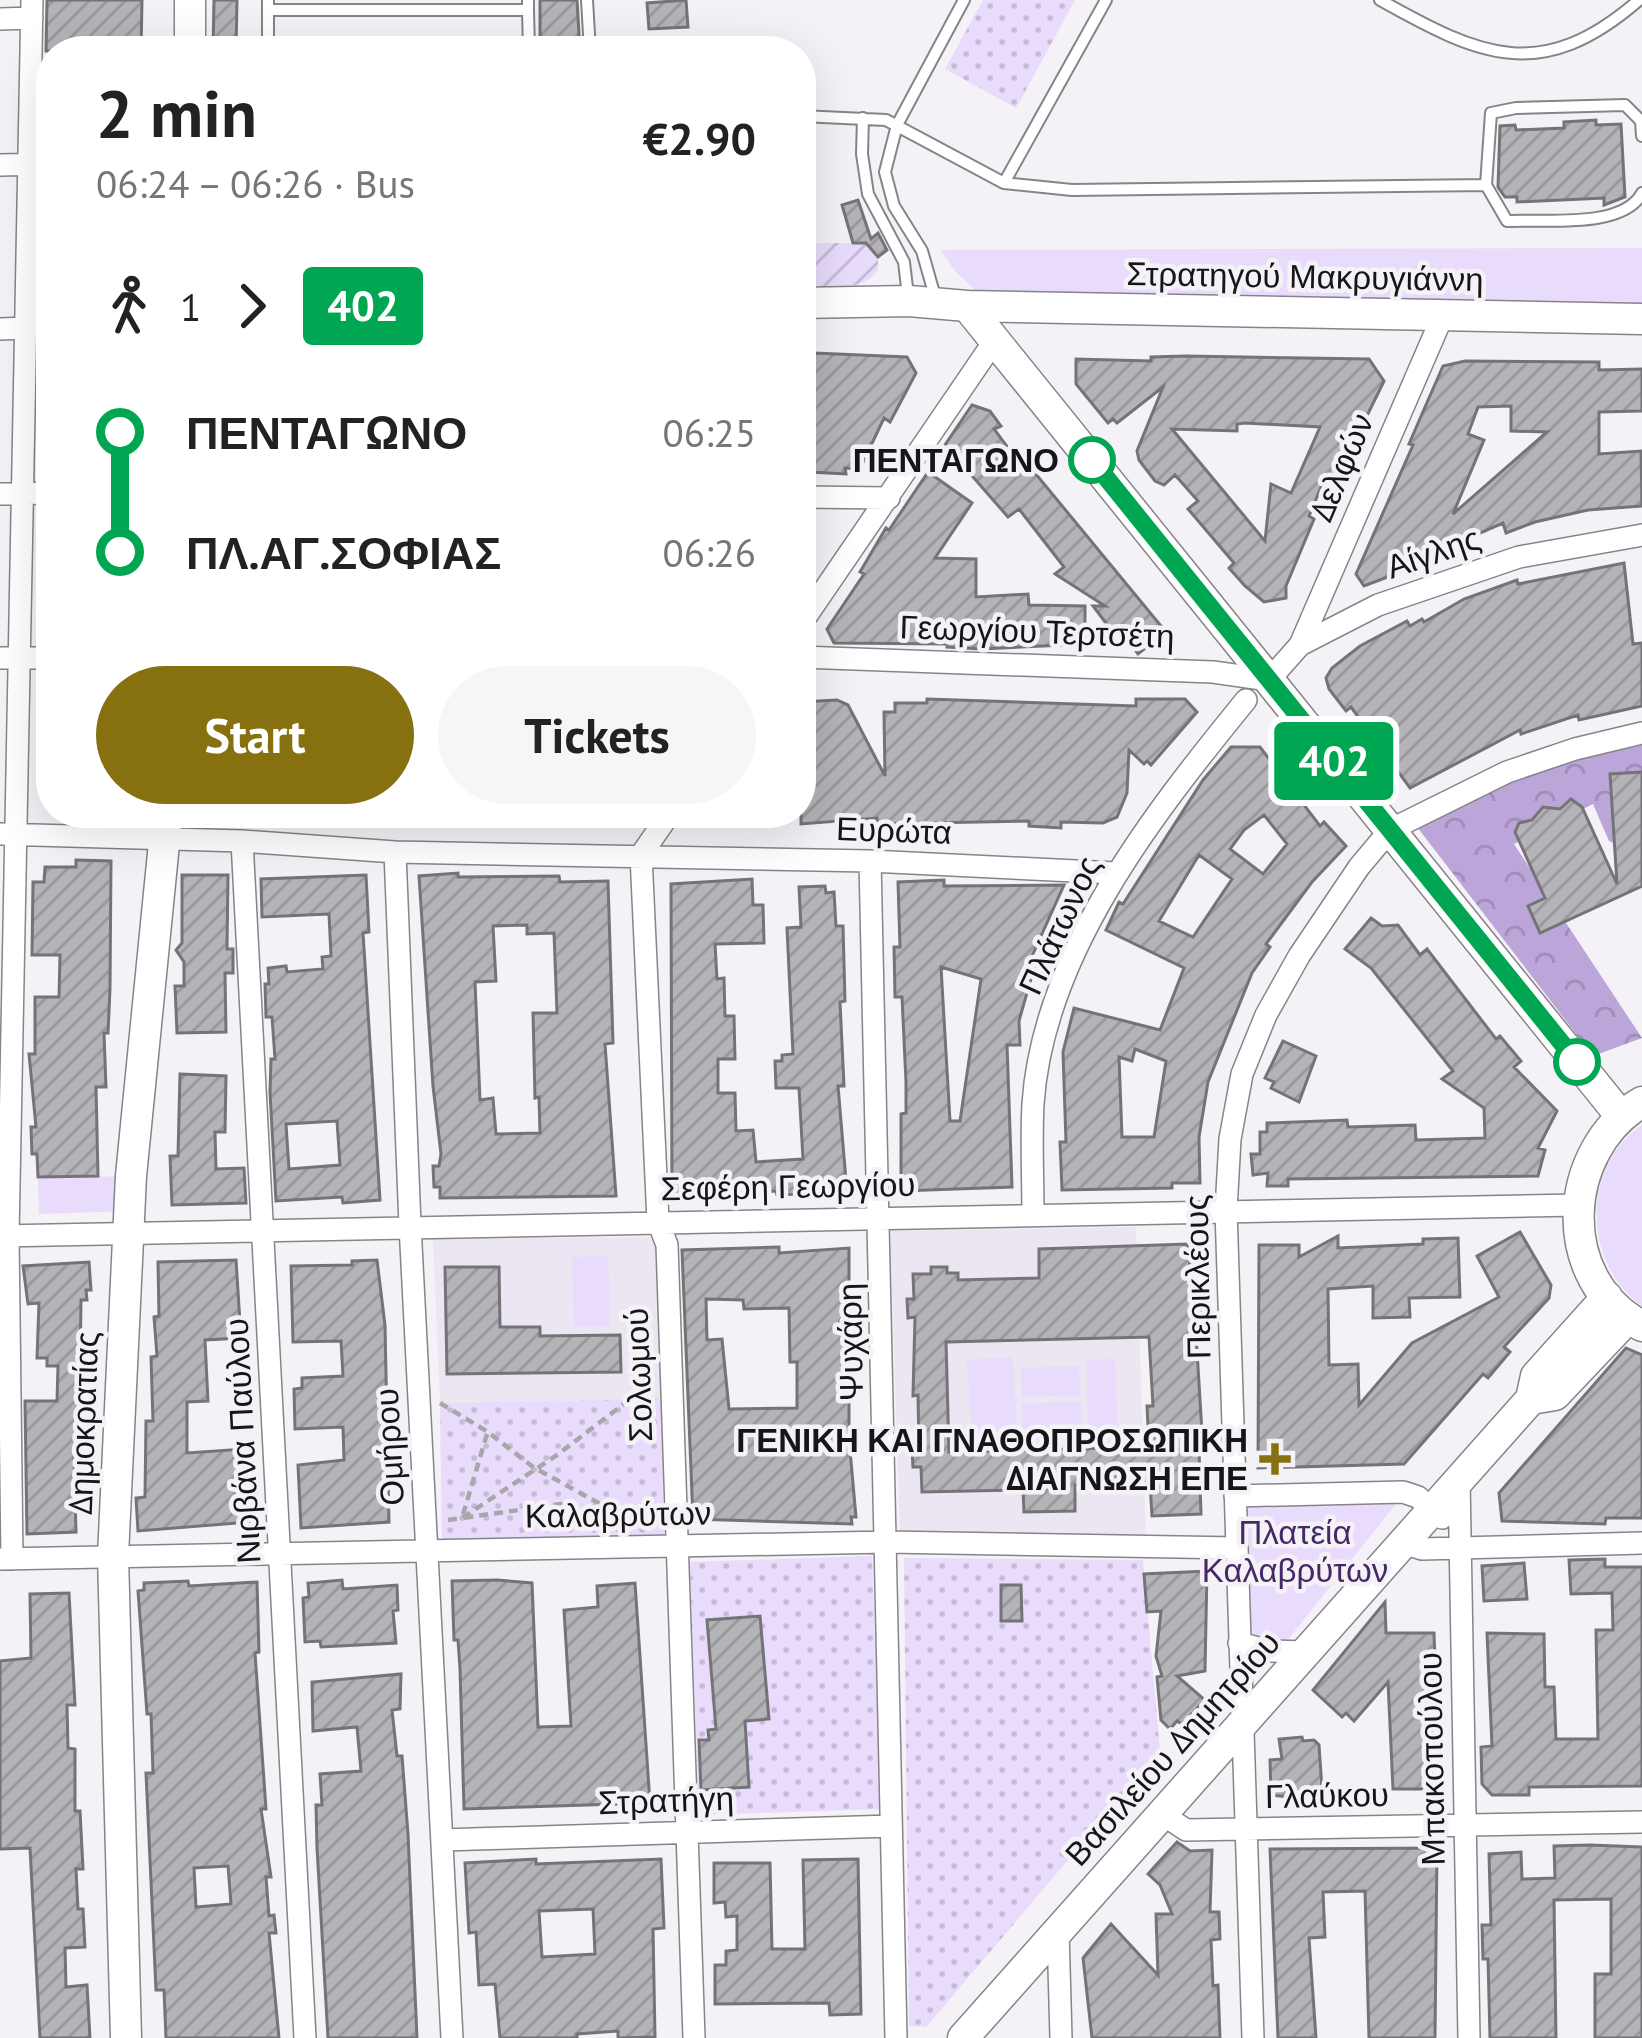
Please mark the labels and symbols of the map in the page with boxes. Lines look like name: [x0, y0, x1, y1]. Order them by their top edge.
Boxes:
street label: Στρατηγού Μακρυγιάννη: [1126, 251, 1484, 300]
street label: Δελφών: [1299, 406, 1382, 527]
place label: ΠΕΝΤΑΓΩΝΟ: [853, 438, 1059, 481]
marker: ΠΕΝΤΑΓΩΝΟ: [1070, 438, 1114, 482]
street label: Αίγλης: [1380, 515, 1486, 588]
street label: Γεωργίου Τερτσέτη: [899, 604, 1175, 657]
line badge: 402: [1265, 722, 1403, 800]
street label: Ευρώτα: [835, 806, 953, 853]
street label: Πλάτωνος: [1008, 849, 1109, 1001]
unlabelled marker: [1555, 1040, 1599, 1084]
street label: Σεφέρη Γεωργίου: [660, 1162, 916, 1209]
street label: Περικλέους: [1174, 1194, 1219, 1360]
street label: Ψυχάρη: [827, 1283, 872, 1402]
street label: Σολωμού: [614, 1307, 661, 1443]
street label: Νιρβάνα Παύλου: [214, 1317, 269, 1565]
street label: Δημοκρατίας: [58, 1331, 107, 1515]
street label: Ομήρου: [364, 1387, 413, 1507]
place label: ΓΕΝΙΚΗ ΚΑΙ ΓΝΑΘΟΠΡΟΣΩΠΙΚΗ ΔΙΑΓΝΩΣΗ ΕΠΕ: [736, 1418, 1248, 1499]
marker: ΓΕΝΙΚΗ ΚΑΙ ΓΝΑΘΟΠΡΟΣΩΠΙΚΗ ΔΙΑΓΝΩΣΗ ΕΠΕ: [1259, 1443, 1291, 1475]
street label: Καλαβρύτων: [524, 1490, 712, 1537]
park label: Πλατεία Καλαβρύτων: [1202, 1510, 1388, 1591]
street label: Βασιλείου Δημητρίου: [1055, 1621, 1289, 1874]
street label: Μπακοπούλου: [1407, 1652, 1454, 1866]
street label: Γλαύκου: [1265, 1772, 1389, 1817]
street label: Στρατήγη: [597, 1776, 735, 1823]

